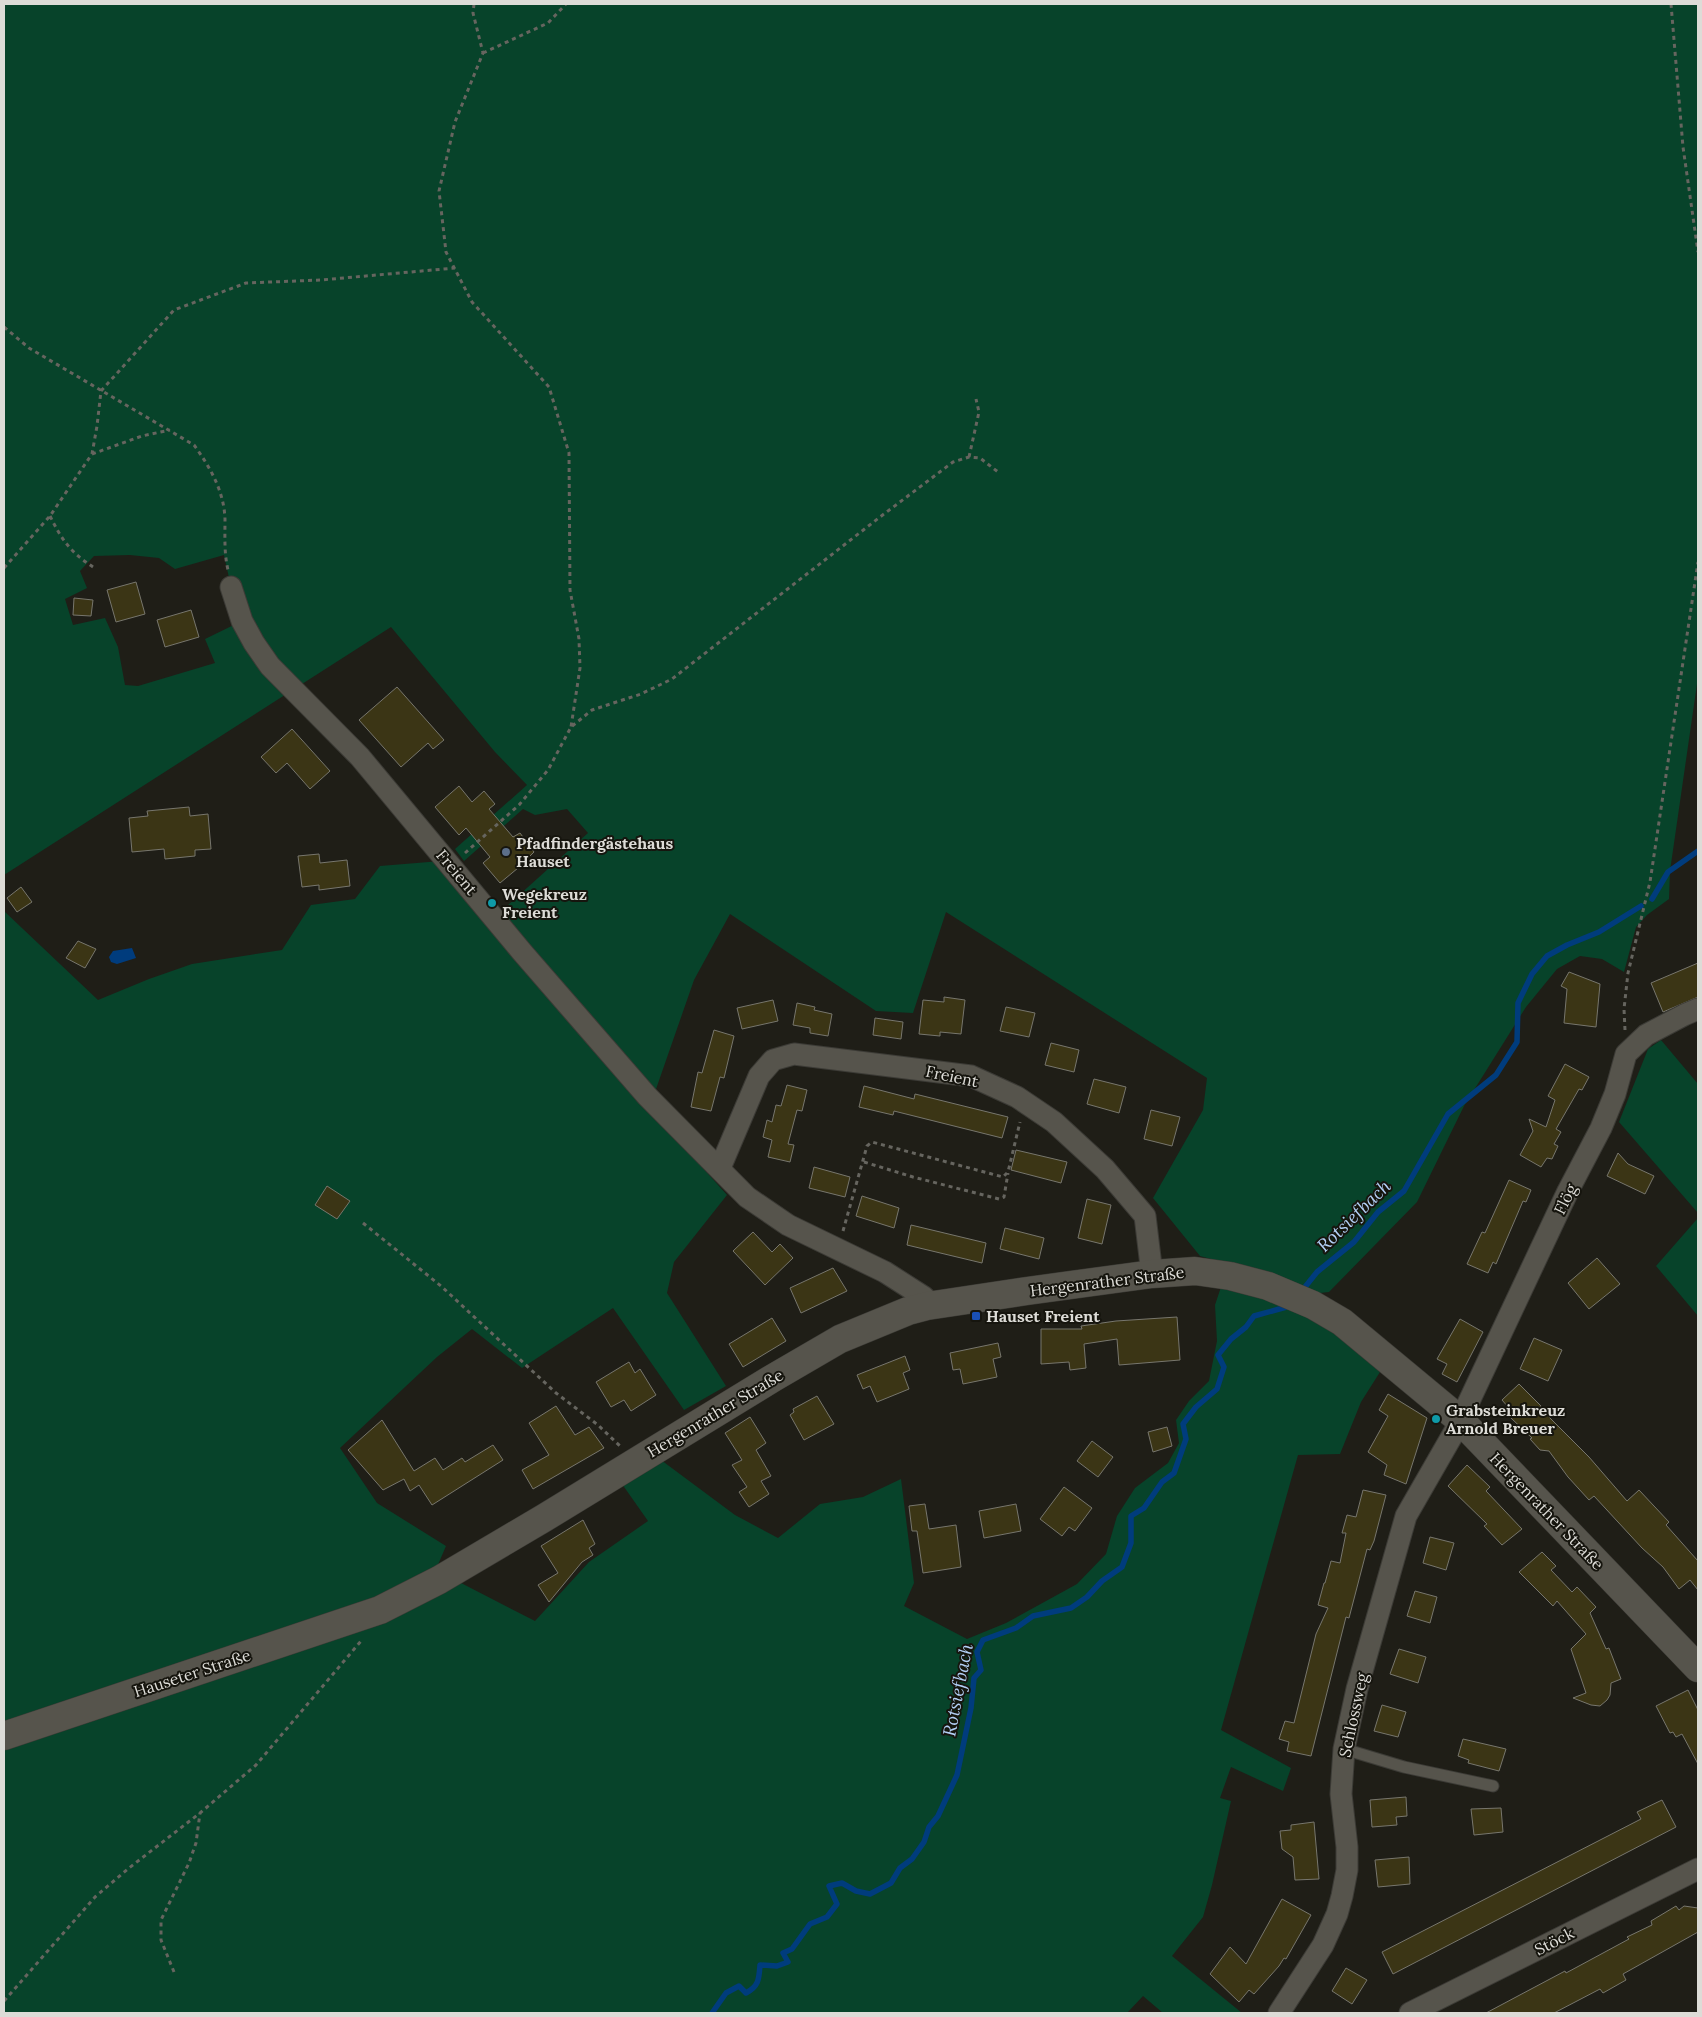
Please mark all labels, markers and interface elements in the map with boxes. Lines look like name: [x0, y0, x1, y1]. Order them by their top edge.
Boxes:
place label: Pfadfindergästehaus Hauset: [516, 833, 673, 871]
street label: Freient: [432, 845, 482, 899]
marker: Pfadfindergästehaus Hauset: [500, 846, 512, 858]
place label: Wegekreuz Freient: [502, 884, 587, 922]
marker: Wegekreuz Freient: [486, 897, 498, 909]
street label: Freient: [924, 1061, 981, 1091]
water label: Rotsiefbach: [1312, 1174, 1396, 1257]
street label: Flög: [1549, 1180, 1581, 1217]
street label: Hergenrather Straße: [1029, 1262, 1186, 1300]
place label: Hauset Freient: [986, 1306, 1100, 1326]
marker: Hauset Freient: [970, 1310, 982, 1322]
street label: Hergenrather Straße: [643, 1364, 787, 1462]
place label: Grabsteinkreuz Arnold Breuer: [1446, 1400, 1565, 1438]
marker: Grabsteinkreuz Arnold Breuer: [1430, 1413, 1442, 1425]
street label: Hergenrather Straße: [1486, 1448, 1608, 1574]
water label: Rotsiefbach: [937, 1641, 978, 1738]
street label: Hauseter Straße: [131, 1645, 253, 1701]
street label: Schlossweg: [1334, 1670, 1372, 1759]
street label: Stöck: [1531, 1922, 1577, 1959]

